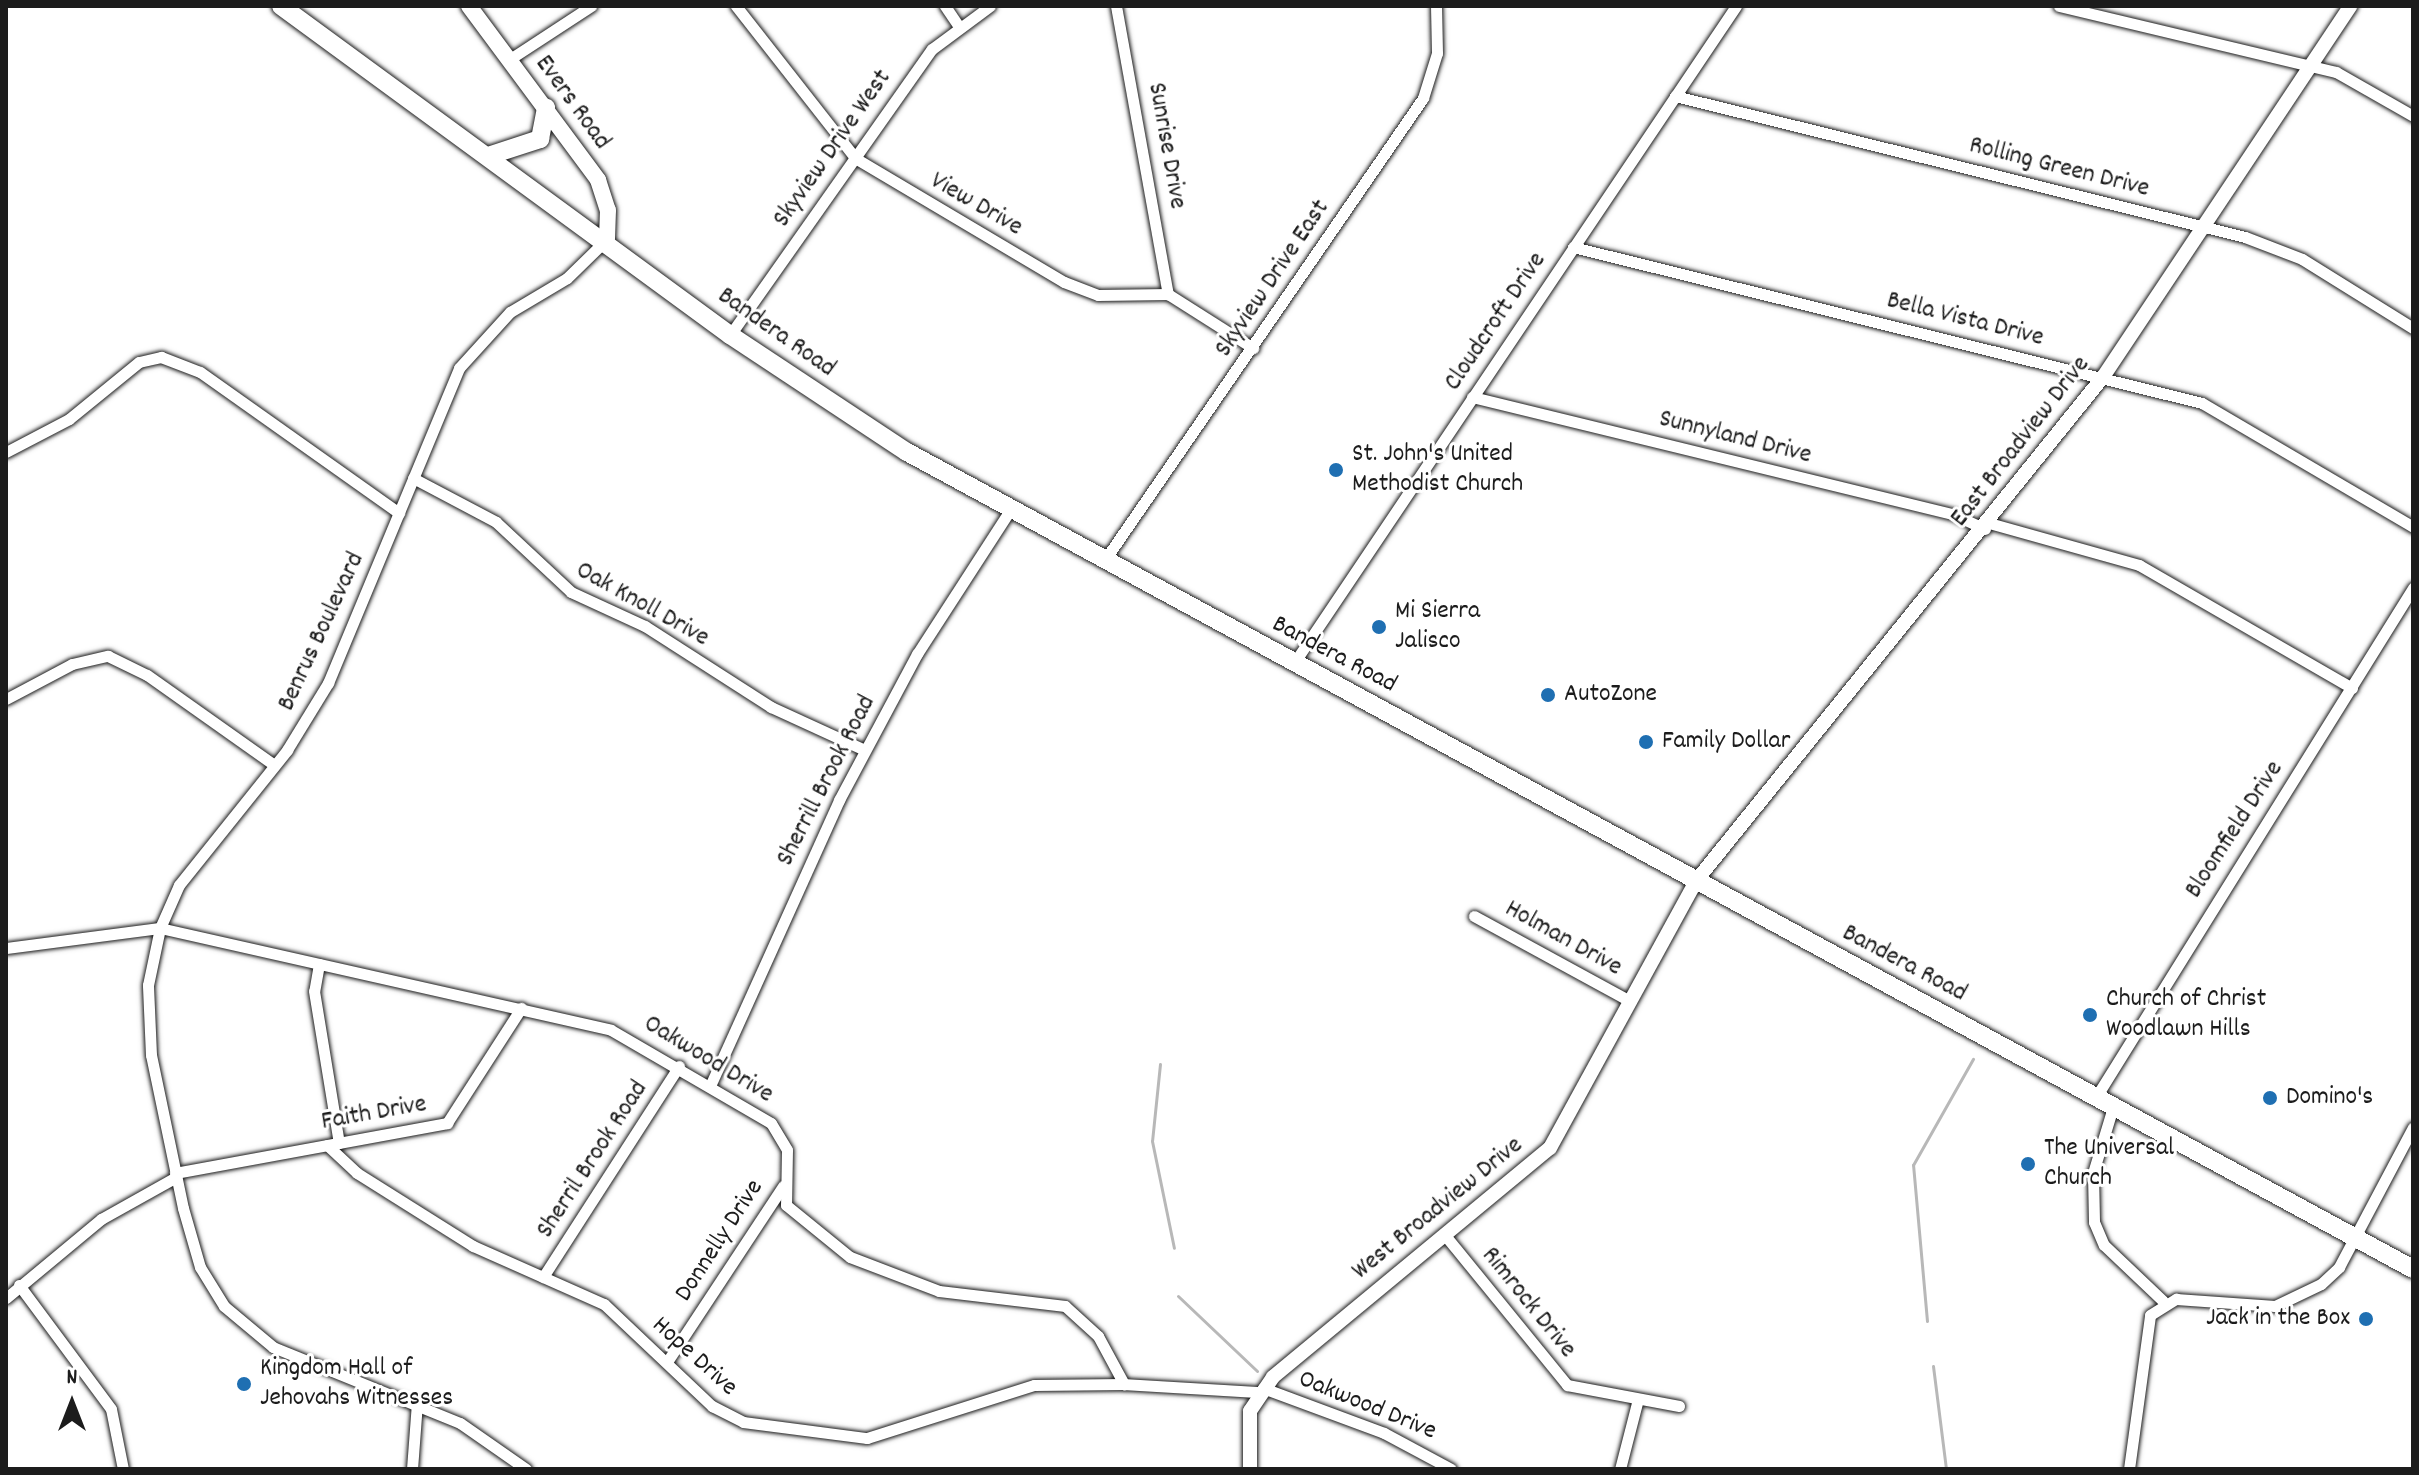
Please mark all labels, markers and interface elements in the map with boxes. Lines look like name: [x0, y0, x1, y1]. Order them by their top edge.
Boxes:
street label: Evers Road: [527, 50, 617, 156]
street label: Skyview Drive West: [767, 64, 899, 234]
street label: Sunrise Drive: [1140, 80, 1192, 212]
street label: Rolling Green Drive: [1966, 131, 2152, 205]
street label: View Drive: [924, 166, 1028, 244]
street label: Skyview Drive East: [1209, 194, 1337, 364]
street label: Cloudcroft Drive: [1438, 247, 1554, 397]
street label: Bandera Road: [711, 281, 841, 385]
street label: Bella Vista Drive: [1883, 285, 2047, 355]
street label: East Broadview Drive: [1945, 350, 2097, 534]
street label: Sunnyland Drive: [1656, 404, 1814, 472]
place label: St. John's United Methodist Church: [1352, 439, 1523, 500]
marker: St. John's United Methodist Church: [1327, 461, 1345, 479]
street label: Benrus Boulevard: [272, 548, 372, 716]
street label: Oak Knoll Drive: [570, 556, 714, 654]
place label: Mi Sierra Jalisco: [1395, 596, 1480, 658]
street label: Bandera Road: [1266, 609, 1402, 701]
marker: Mi Sierra Jalisco: [1370, 618, 1388, 636]
place label: AutoZone: [1564, 679, 1657, 711]
marker: AutoZone: [1539, 686, 1557, 704]
street label: Sherrill Brook Road: [771, 690, 883, 872]
place label: Family Dollar: [1662, 726, 1790, 758]
marker: Family Dollar: [1637, 733, 1655, 751]
street label: Bloomfield Drive: [2179, 755, 2291, 905]
street label: Holman Drive: [1499, 894, 1627, 984]
street label: Bandera Road: [1836, 918, 1972, 1010]
place label: Church of Christ Woodlawn Hills: [2106, 984, 2266, 1046]
marker: Church of Christ Woodlawn Hills: [2081, 1006, 2099, 1024]
street label: Oakwood Drive: [637, 1009, 779, 1111]
street label: Sherril Brook Road: [531, 1075, 655, 1245]
place label: Domino's: [2286, 1082, 2373, 1114]
street label: Faith Drive: [319, 1089, 429, 1139]
marker: Domino's: [2261, 1089, 2279, 1107]
street label: West Broadview Drive: [1346, 1131, 1530, 1287]
place label: The Universal Church: [2044, 1133, 2174, 1194]
marker: The Universal Church: [2019, 1155, 2037, 1173]
street label: Donnelly Drive: [669, 1174, 771, 1308]
street label: Rimrock Drive: [1474, 1241, 1582, 1365]
place label: Jack in the Box: [2206, 1303, 2350, 1335]
street label: Hope Drive: [645, 1310, 743, 1404]
marker: Jack in the Box: [2357, 1310, 2375, 1328]
place label: Kingdom Hall of Jehovahs Witnesses: [260, 1353, 453, 1414]
north arrow: [32, 1363, 112, 1443]
text: N: [67, 1363, 77, 1394]
street label: Oakwood Drive: [1294, 1364, 1440, 1448]
marker: Kingdom Hall of Jehovahs Witnesses: [235, 1375, 253, 1393]

